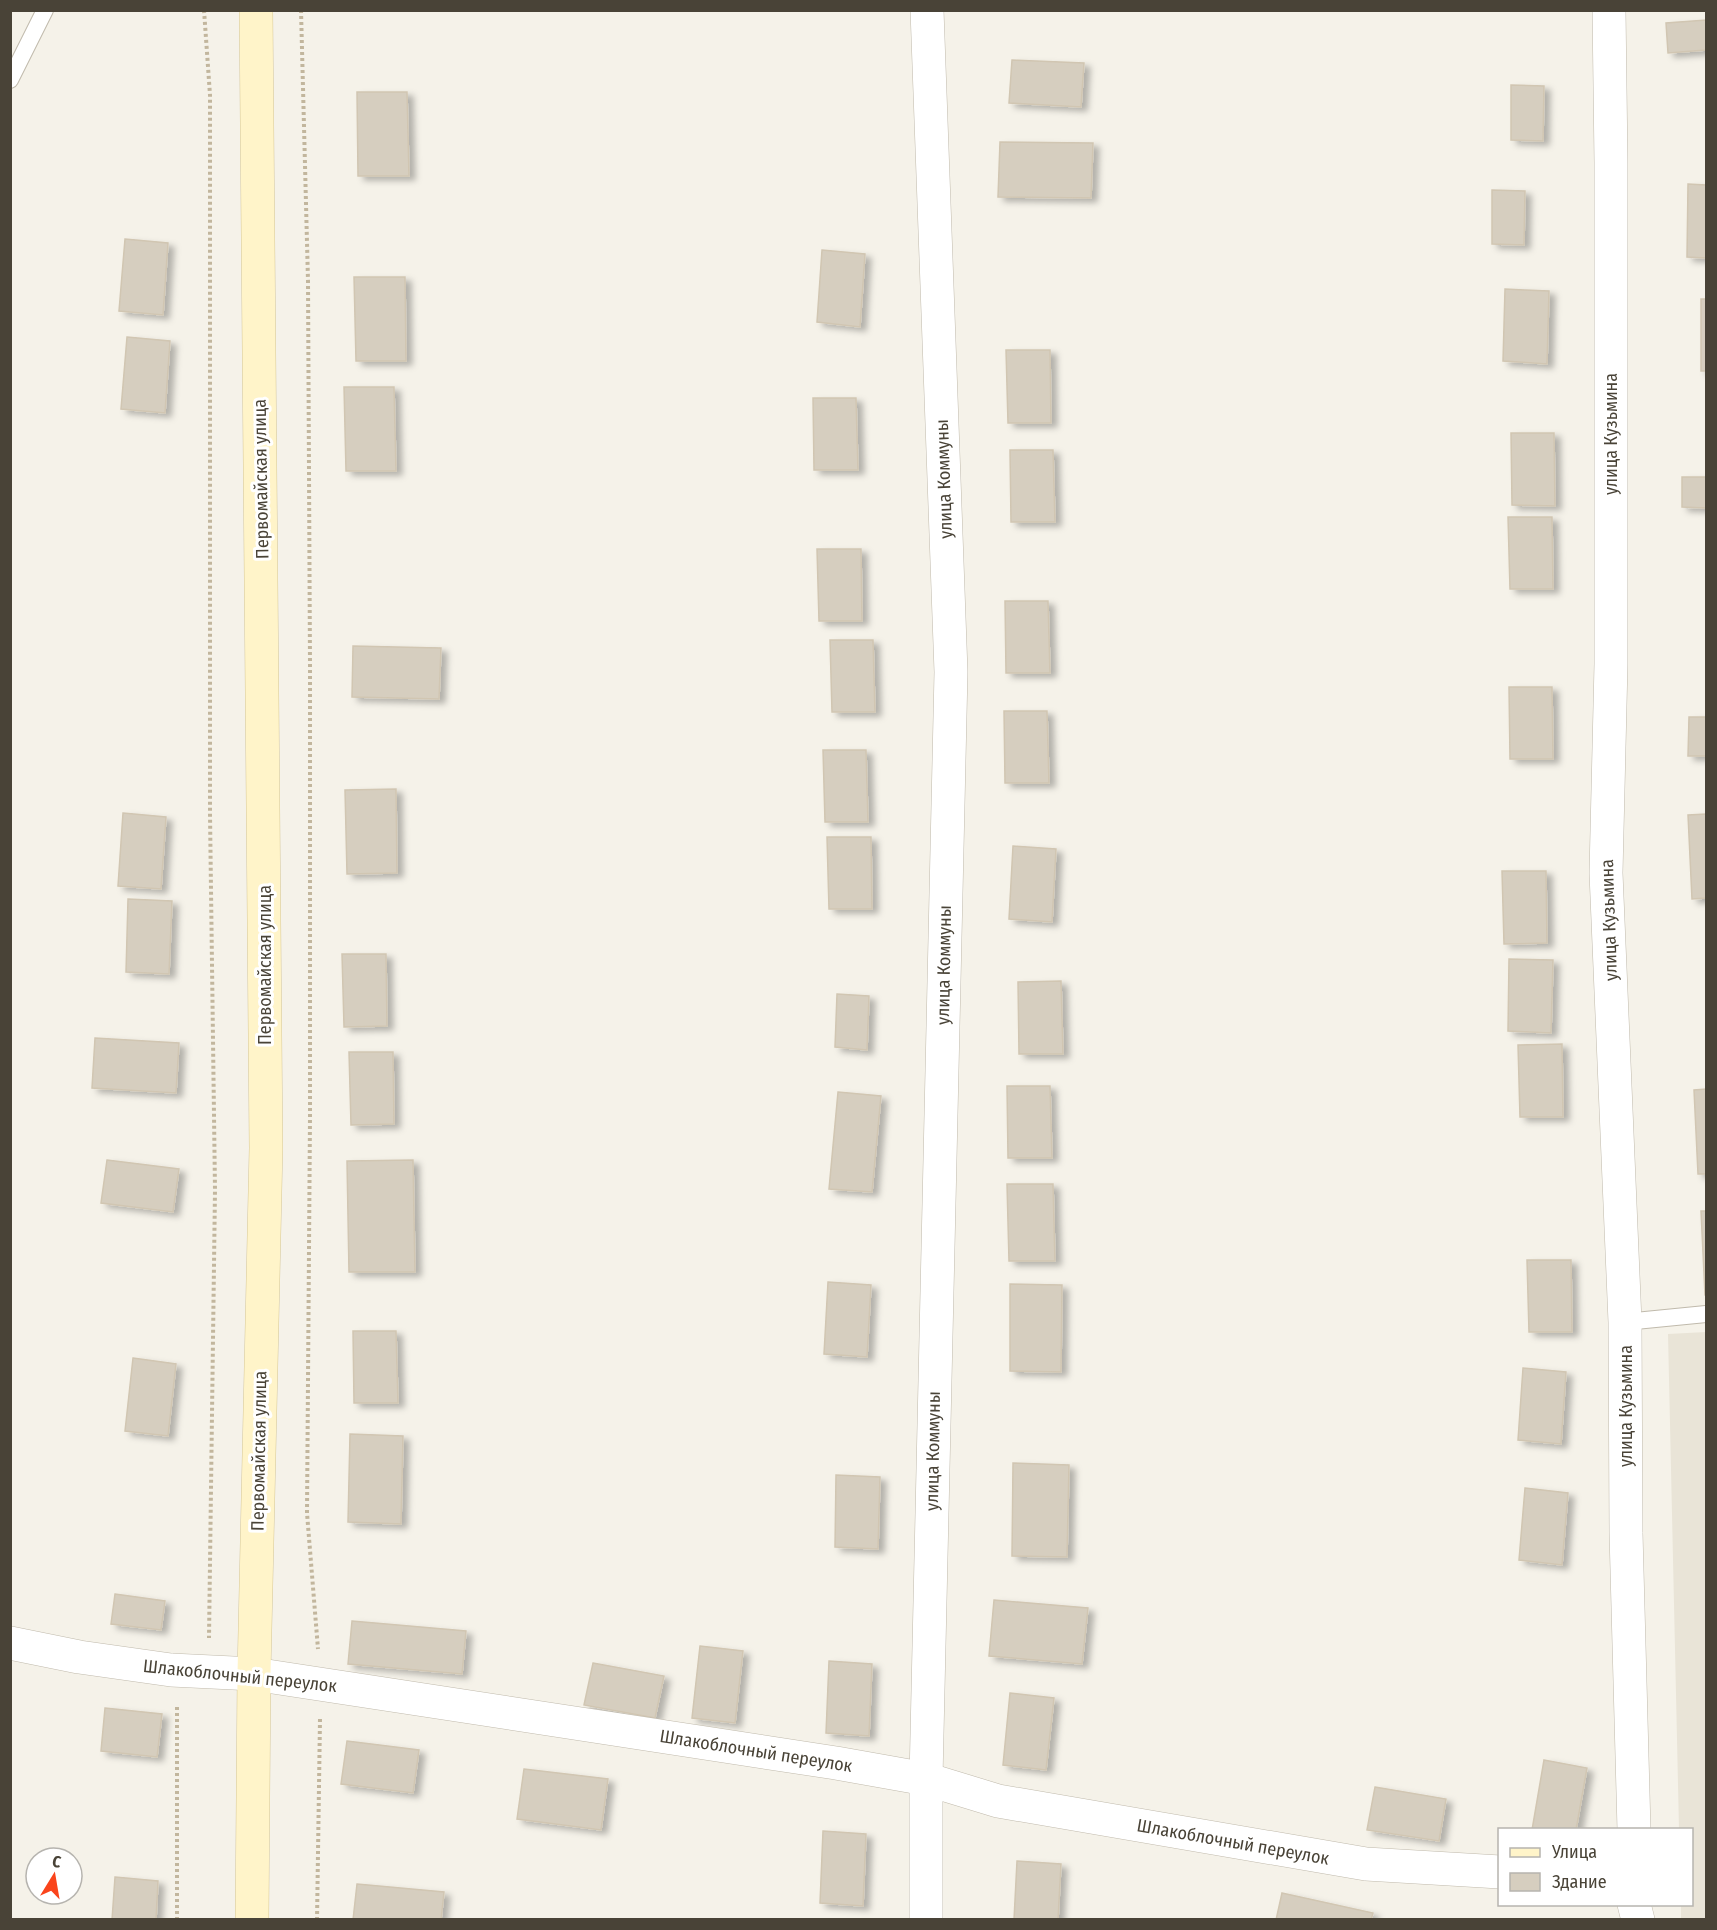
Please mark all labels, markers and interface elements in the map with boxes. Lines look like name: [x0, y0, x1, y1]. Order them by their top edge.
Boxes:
street label: улица Кузьмина: [1600, 373, 1622, 495]
street label: Первомайская улица: [249, 399, 273, 559]
street label: улица Коммуны: [931, 419, 957, 539]
street label: улица Кузьмина: [1596, 858, 1622, 981]
street label: Первомайская улица: [254, 885, 276, 1045]
street label: улица Коммуны: [932, 905, 956, 1025]
street label: улица Кузьмина: [1615, 1345, 1637, 1467]
street label: Первомайская улица: [247, 1371, 271, 1531]
street label: улица Коммуны: [921, 1391, 945, 1511]
street label: Шлакоблочный переулок: [142, 1655, 339, 1697]
street label: Шлакоблочный переулок: [658, 1725, 854, 1777]
street label: Шлакоблочный переулок: [1135, 1814, 1331, 1870]
legend: [1498, 1828, 1693, 1906]
text: Улица: [1551, 1841, 1597, 1863]
north arrow: [24, 1846, 84, 1906]
text: С: [51, 1852, 63, 1872]
text: Здание: [1552, 1871, 1607, 1893]

